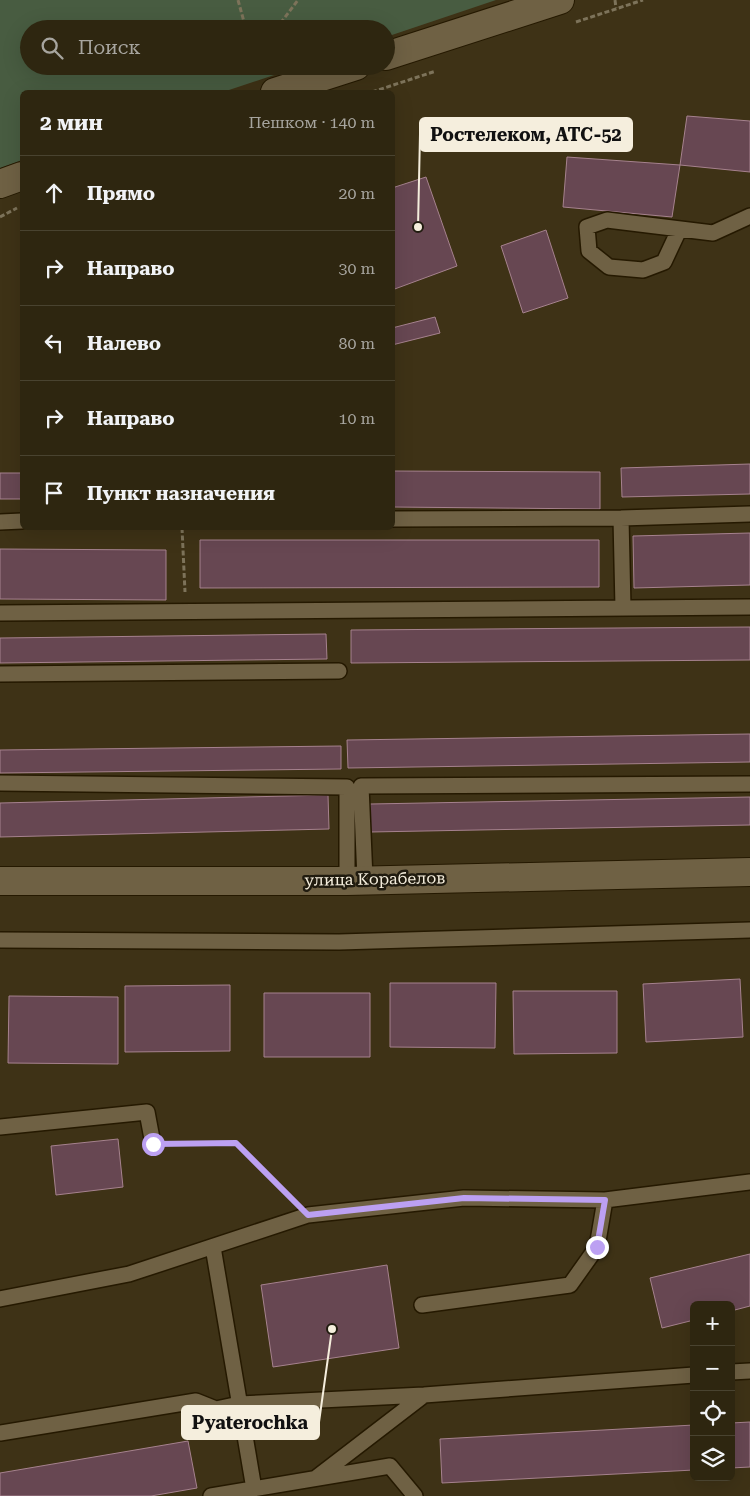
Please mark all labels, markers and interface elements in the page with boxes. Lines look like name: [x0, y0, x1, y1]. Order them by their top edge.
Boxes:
search box: [20, 20, 395, 75]
icon: search: [38, 34, 66, 62]
text: Поиск: [78, 36, 141, 59]
text: 2 мин: [40, 111, 103, 135]
text: Пешком · 140 m: [248, 113, 375, 132]
callout: Ростелеком, АТС-52: [420, 118, 632, 151]
text: Ростелеком, АТС-52: [430, 124, 622, 145]
icon: ahead: [40, 179, 68, 207]
text: Прямо: [87, 182, 155, 205]
text: 20 m: [338, 184, 375, 203]
icon: right: [40, 254, 68, 282]
text: Направо: [87, 257, 174, 280]
text: 30 m: [338, 259, 375, 278]
icon: left: [40, 329, 68, 357]
text: Налево: [87, 332, 161, 355]
text: 80 m: [338, 334, 375, 353]
icon: right: [40, 404, 68, 432]
text: Направо: [87, 407, 174, 430]
text: 10 m: [338, 409, 375, 428]
icon: arrive: [40, 479, 68, 507]
text: Пункт назначения: [87, 482, 275, 505]
street label: улица Корабелов: [304, 868, 446, 890]
route start: [142, 1133, 165, 1156]
route end: [586, 1236, 609, 1259]
map controls: [690, 1301, 735, 1481]
button: +: [690, 1301, 735, 1346]
button: −: [690, 1346, 735, 1391]
button: locate: [690, 1391, 735, 1436]
callout: Pyaterochka: [182, 1406, 319, 1439]
text: Pyaterochka: [192, 1412, 309, 1433]
button: layers: [690, 1436, 735, 1481]

